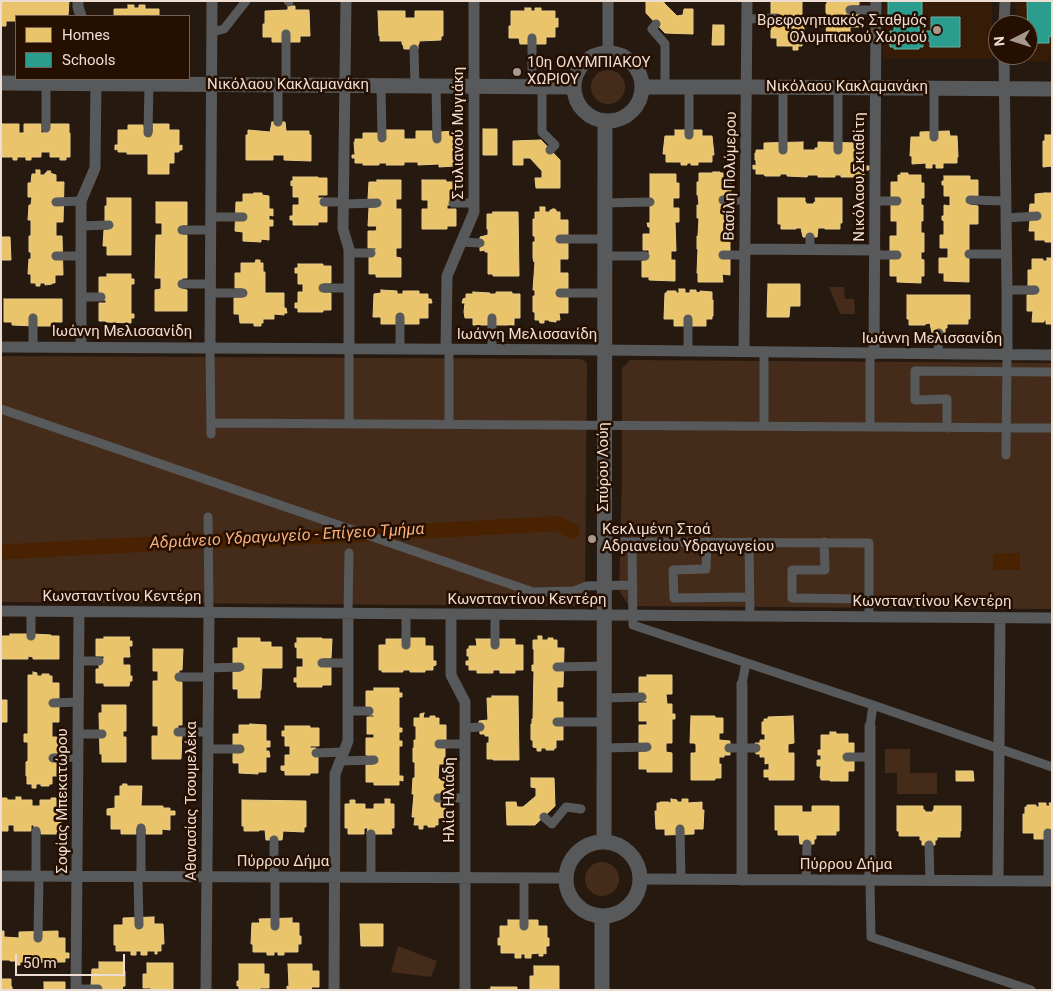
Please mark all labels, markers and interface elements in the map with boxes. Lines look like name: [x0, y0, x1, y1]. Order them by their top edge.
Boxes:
place label: Βρεφονηπιακός Σταθμός Ολυμπιακού Χωριού: [757, 12, 927, 47]
legend: [15, 15, 190, 80]
north arrow: [988, 15, 1038, 65]
marker: Βρεφονηπιακός Σταθμός Ολυμπιακού Χωριού: [931, 24, 943, 36]
text: Homes: [62, 26, 110, 44]
text: N: [991, 36, 1007, 47]
text: Schools: [62, 51, 116, 69]
place label: 10η ΟΛΥΜΠΙΑΚΟΥ ΧΩΡΙΟΥ: [527, 54, 650, 89]
marker: 10η ΟΛΥΜΠΙΑΚΟΥ ΧΩΡΙΟΥ: [511, 66, 523, 78]
street label: Στυλιανού Μυγιάκη: [450, 67, 468, 199]
street label: Νικόλαου Κακλαμανάκη: [207, 76, 369, 94]
street label: Νικόλαου Κακλαμανάκη: [766, 78, 928, 96]
street label: Βασίλη Πολύμερου: [721, 111, 741, 241]
street label: Νικόλαου Σκιαθίτη: [851, 112, 869, 242]
street label: Ιωάννη Μελισσανίδη: [52, 323, 192, 341]
street label: Ιωάννη Μελισσανίδη: [457, 326, 597, 344]
street label: Ιωάννη Μελισσανίδη: [862, 330, 1002, 348]
street label: Σπύρου Λούη: [595, 422, 613, 512]
water label: Αδριάνειο Υδραγωγείο - Επίγειο Τμήμα: [149, 520, 425, 554]
place label: Κεκλιμένη Στοά Αδριανείου Υδραγωγείου: [602, 521, 774, 556]
marker: Κεκλιμένη Στοά Αδριανείου Υδραγωγείου: [586, 533, 598, 545]
street label: Κωνσταντίνου Κεντέρη: [43, 588, 201, 606]
street label: Κωνσταντίνου Κεντέρη: [448, 591, 606, 609]
street label: Κωνσταντίνου Κεντέρη: [853, 593, 1011, 611]
street label: Αθανασίας Τσουμελέκα: [183, 721, 201, 881]
street label: Σοφίας Μπεκατώρου: [54, 728, 72, 874]
street label: Ηλία Ηλιάδη: [441, 757, 459, 843]
street label: Πύρρου Δήμα: [237, 853, 329, 871]
street label: Πύρρου Δήμα: [800, 856, 892, 874]
scale bar: [18, 944, 128, 976]
text: 50 m: [23, 954, 57, 972]

